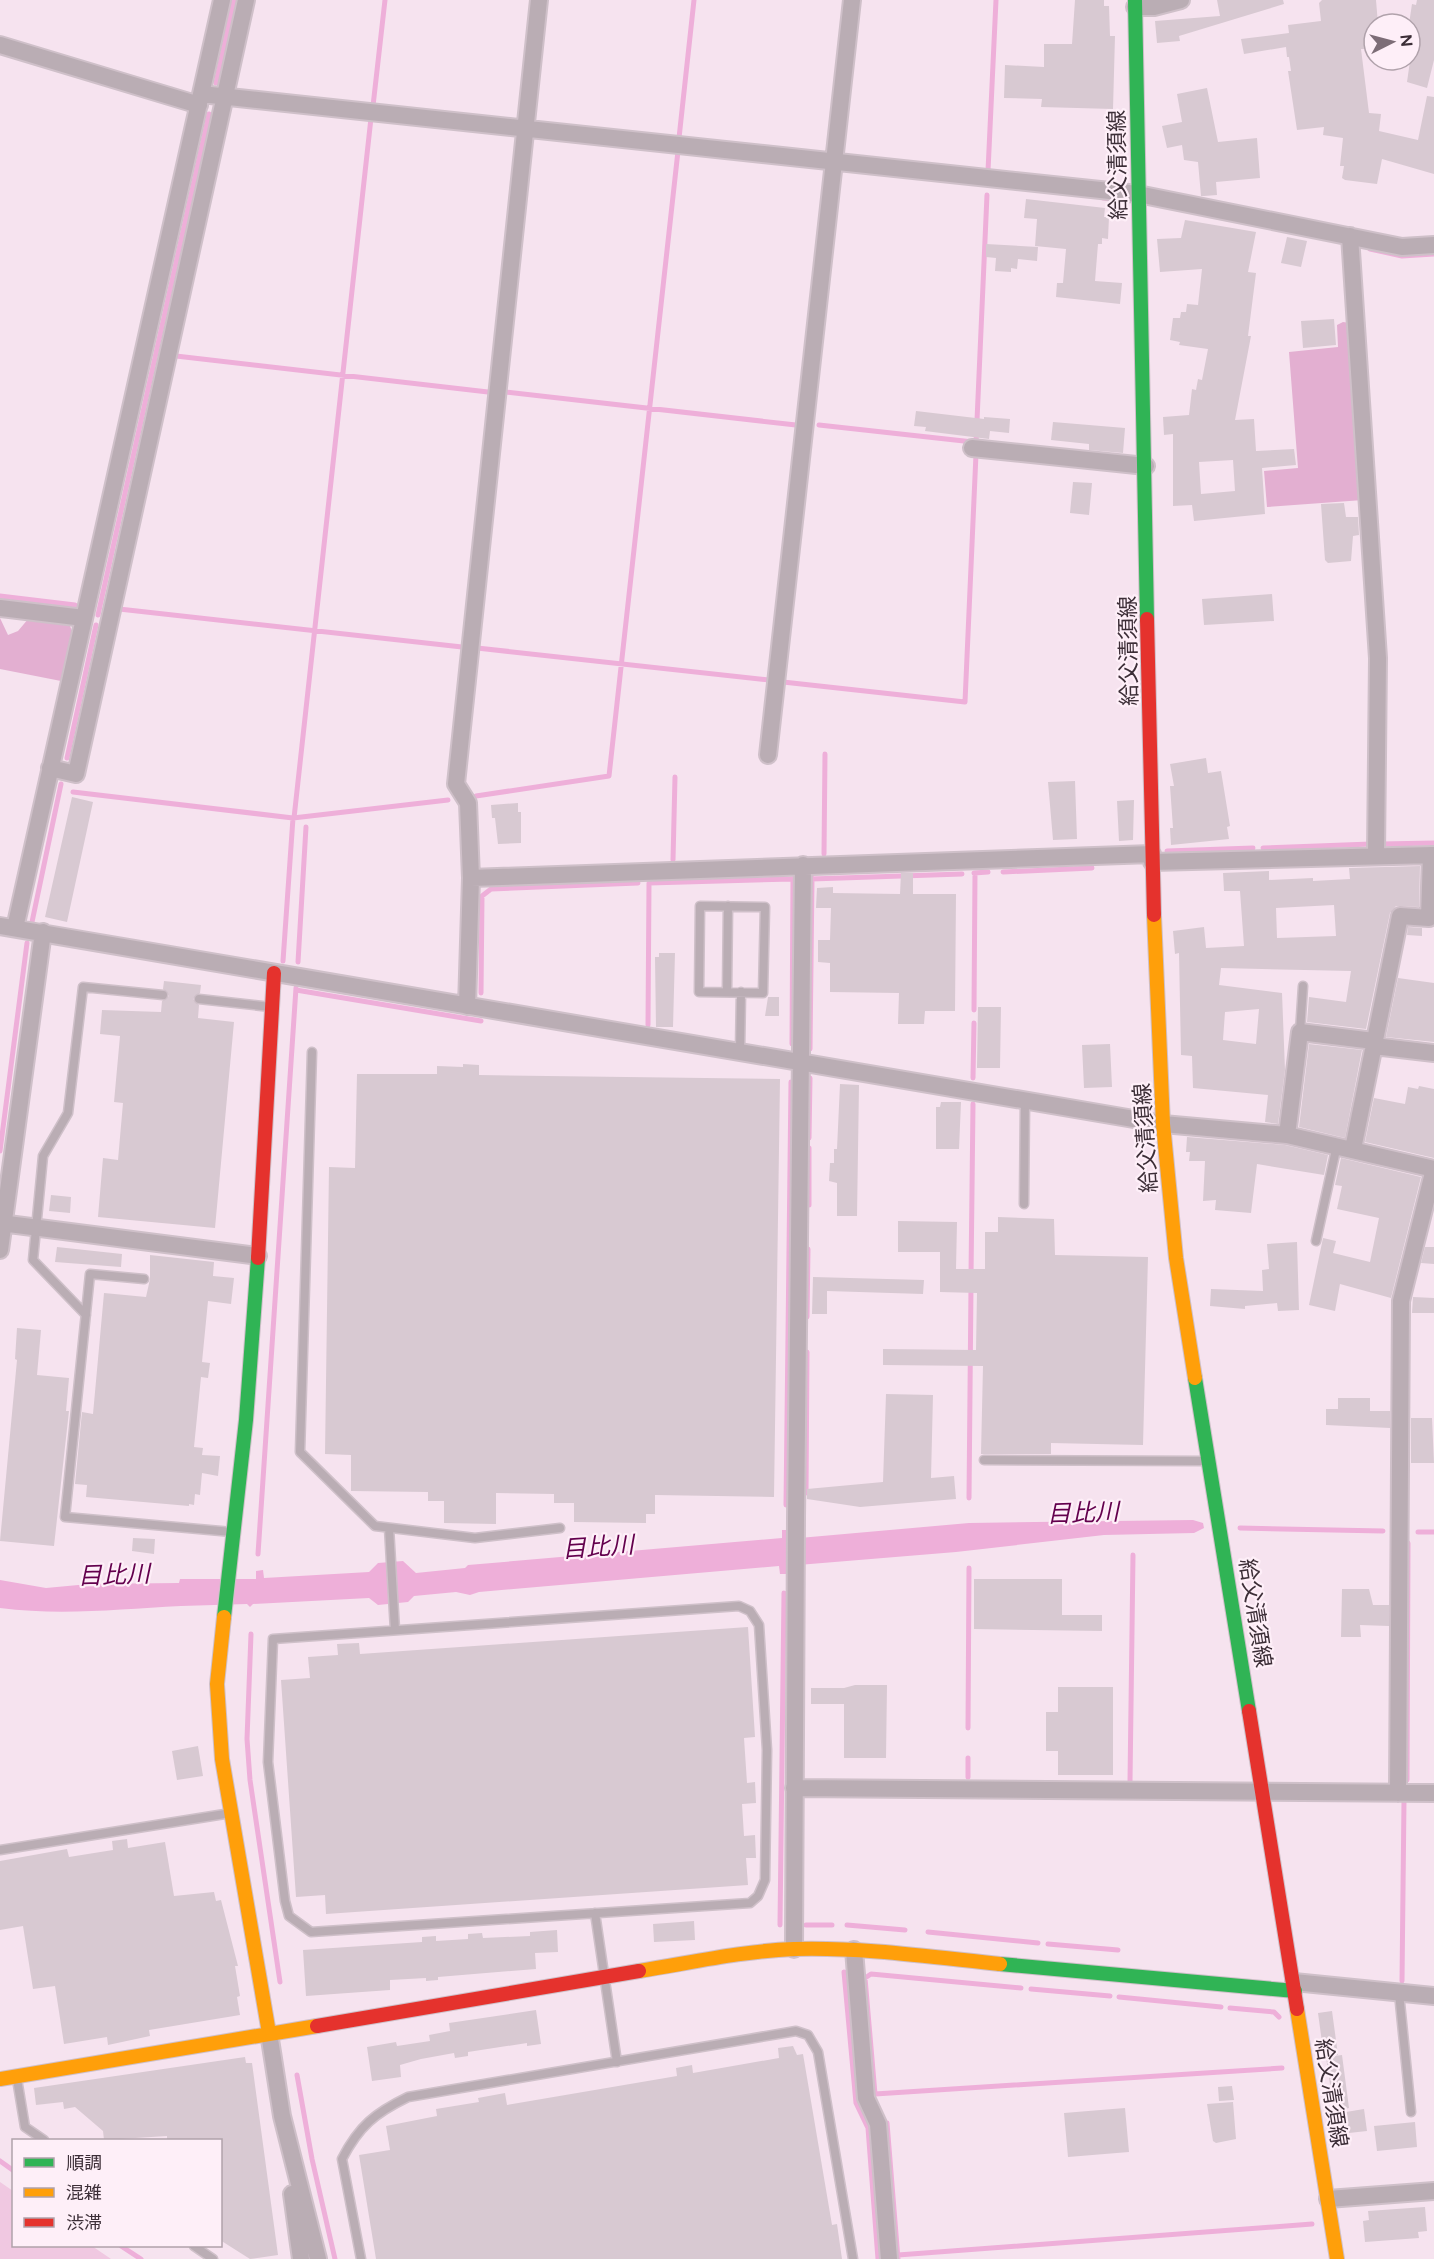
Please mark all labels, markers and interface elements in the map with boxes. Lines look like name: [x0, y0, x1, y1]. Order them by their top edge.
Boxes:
north arrow: [1362, 12, 1422, 72]
text: N: [1396, 33, 1417, 48]
street label: 給父清須線: [1103, 110, 1132, 220]
street label: 給父清須線: [1114, 596, 1143, 706]
street label: 給父清須線: [1128, 1082, 1163, 1194]
water label: 目比川: [1046, 1497, 1122, 1528]
water label: 目比川: [561, 1529, 638, 1563]
street label: 給父清須線: [1234, 1557, 1277, 1670]
water label: 目比川: [77, 1559, 153, 1590]
street label: 給父清須線: [1310, 2037, 1353, 2150]
legend: [12, 2139, 222, 2247]
text: 順調: [66, 2152, 102, 2174]
text: 混雑: [66, 2182, 102, 2204]
text: 渋滞: [66, 2212, 102, 2234]

